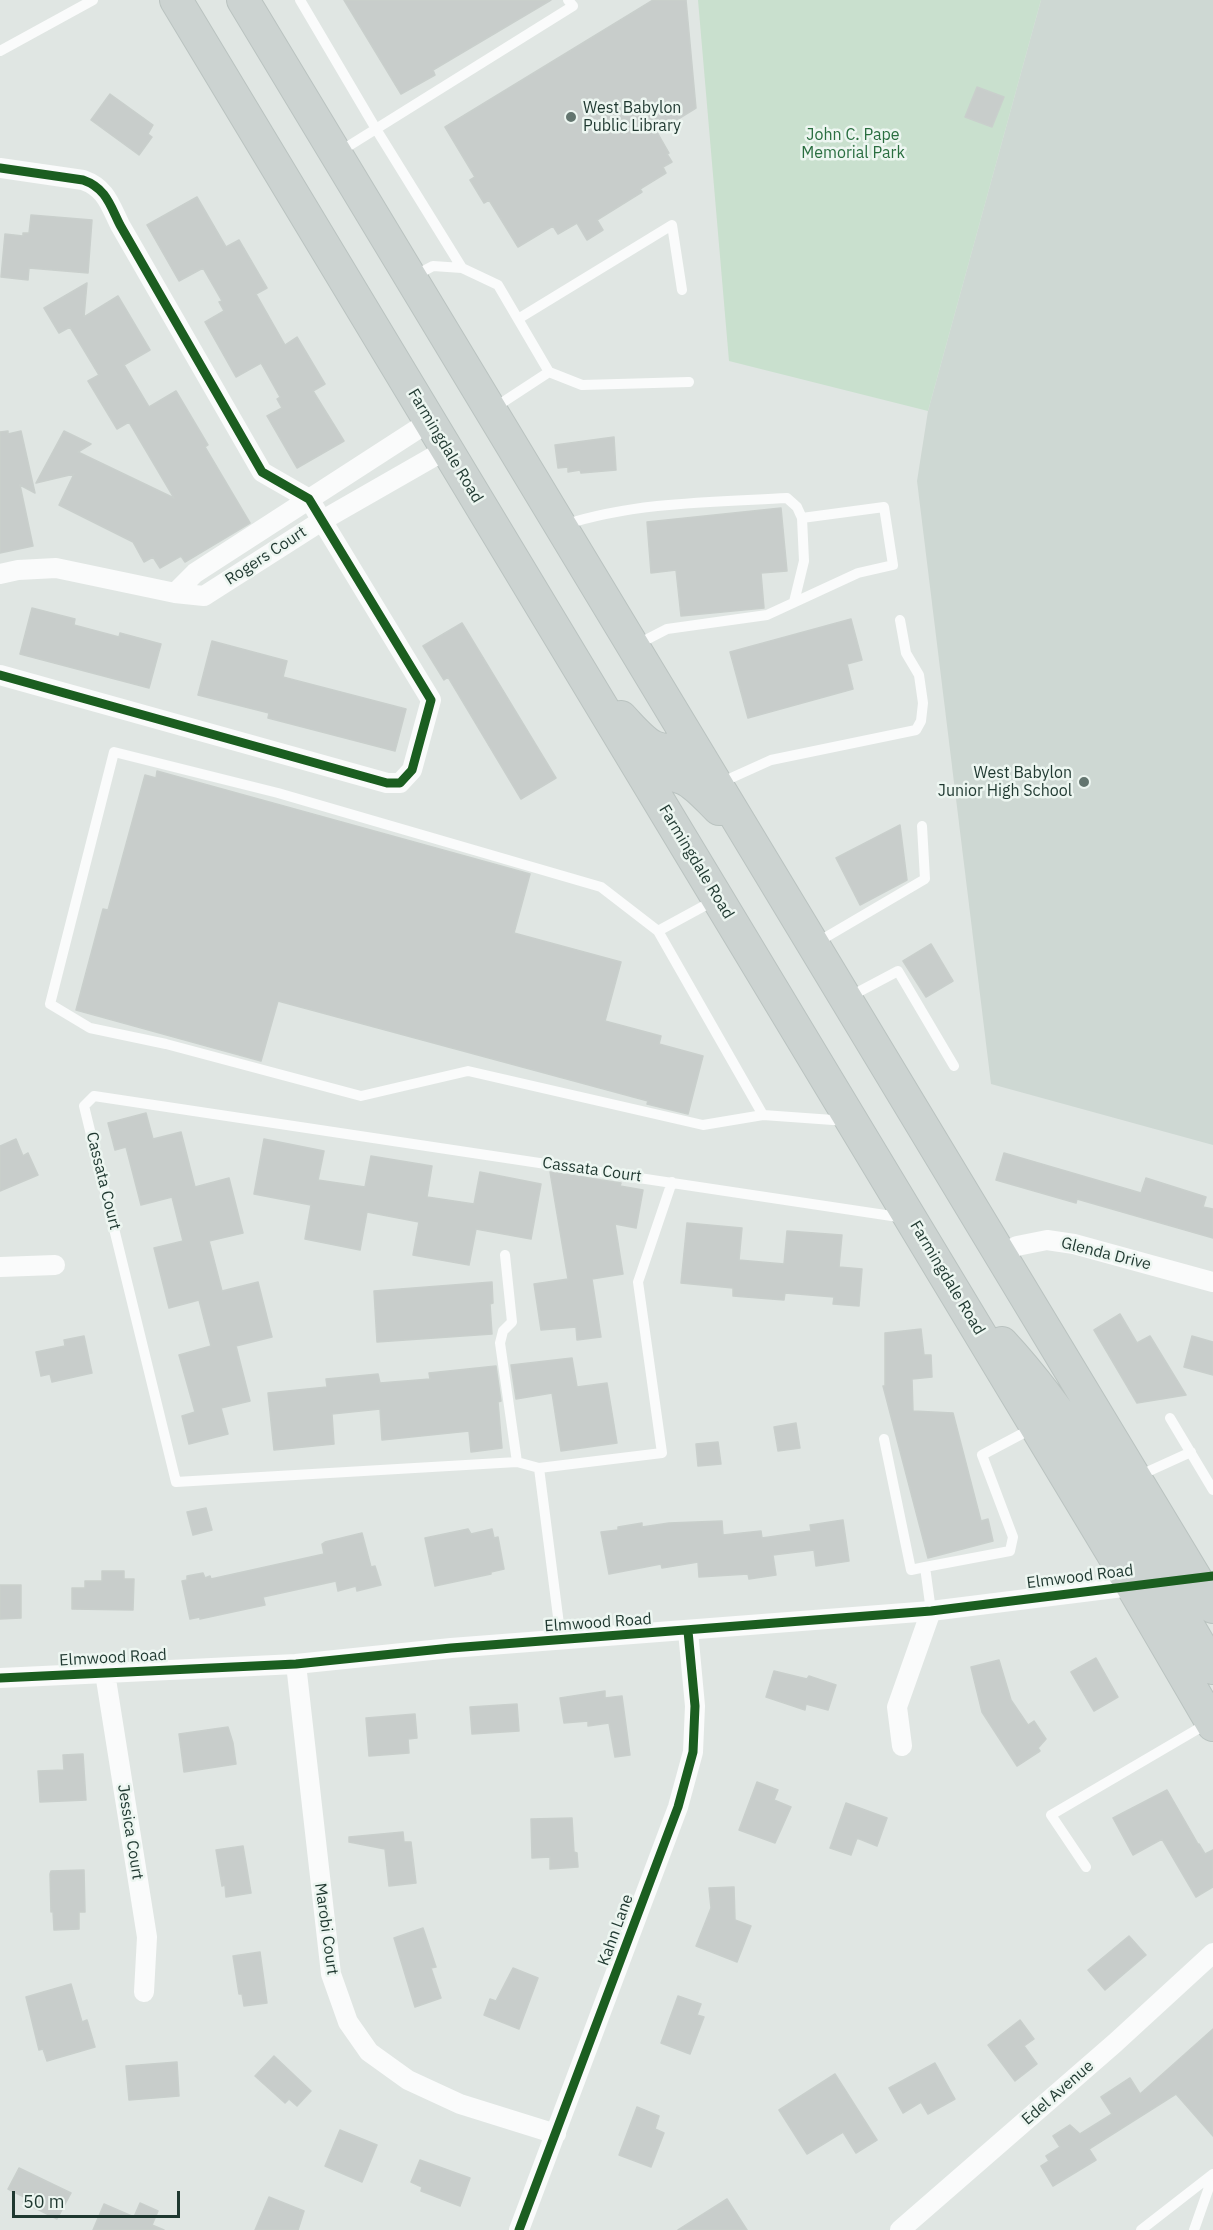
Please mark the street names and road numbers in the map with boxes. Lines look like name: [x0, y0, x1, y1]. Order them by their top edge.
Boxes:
street label: Farmingdale Road: [403, 385, 487, 507]
street label: Rogers Court: [222, 523, 310, 589]
street label: Farmingdale Road: [654, 801, 738, 923]
street label: Cassata Court: [82, 1130, 124, 1232]
street label: Cassata Court: [541, 1154, 643, 1186]
street label: Farmingdale Road: [905, 1217, 989, 1339]
street label: Glenda Drive: [1059, 1234, 1153, 1274]
street label: Elmwood Road: [1025, 1561, 1135, 1593]
street label: Elmwood Road: [544, 1610, 652, 1636]
street label: Elmwood Road: [59, 1646, 167, 1670]
street label: Jessica Court: [113, 1783, 147, 1881]
street label: Marobi Court: [310, 1882, 342, 1976]
street label: Kahn Lane: [594, 1892, 638, 1968]
street label: Edel Avenue: [1018, 2057, 1098, 2129]

